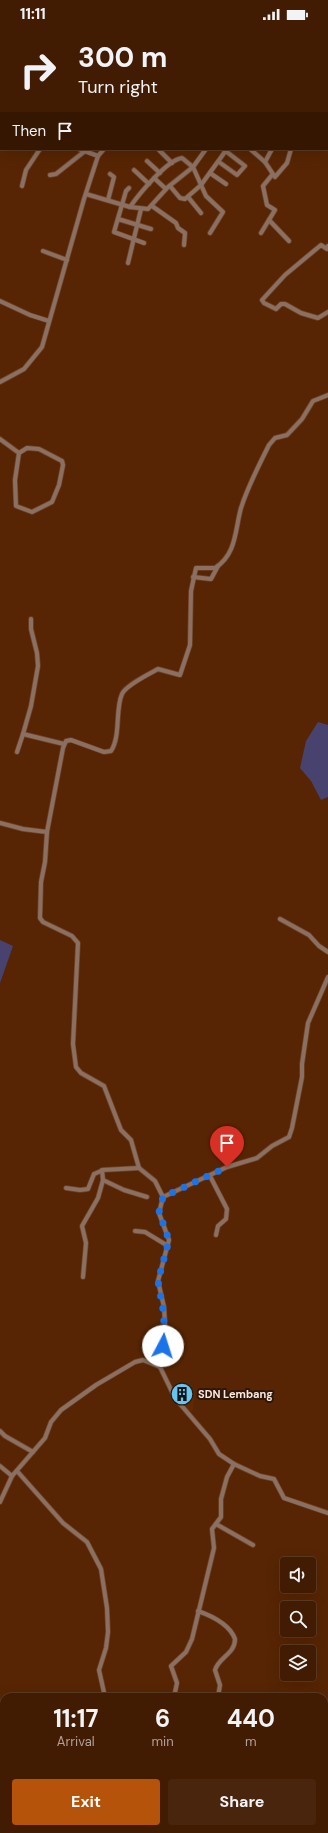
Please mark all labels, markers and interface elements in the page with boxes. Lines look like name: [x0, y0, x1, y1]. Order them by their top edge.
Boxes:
text: 11:11: [20, 4, 46, 24]
text: 300 m: [78, 39, 167, 76]
icon: right: [12, 44, 64, 96]
text: Turn right: [78, 75, 158, 99]
icon: arrive: [54, 120, 76, 142]
text: Then: [12, 121, 46, 141]
pin: [210, 1126, 244, 1167]
icon: arrive: [216, 1132, 238, 1154]
position arrow: [142, 1325, 184, 1367]
building icon: SDN Lembang: [169, 1381, 195, 1407]
place label: SDN Lembang: [198, 1387, 273, 1401]
map controls: [280, 1557, 316, 1681]
button: sound: [280, 1557, 316, 1593]
button: search: [280, 1601, 316, 1637]
button: layers: [280, 1645, 316, 1681]
text: 11:17: [53, 1703, 98, 1734]
text: 6: [155, 1703, 170, 1734]
text: 440: [227, 1703, 275, 1734]
text: Arrival: [57, 1733, 95, 1750]
text: min: [151, 1733, 174, 1750]
text: m: [245, 1733, 257, 1750]
button: Exit: [12, 1779, 160, 1825]
button: Share: [168, 1779, 316, 1825]

